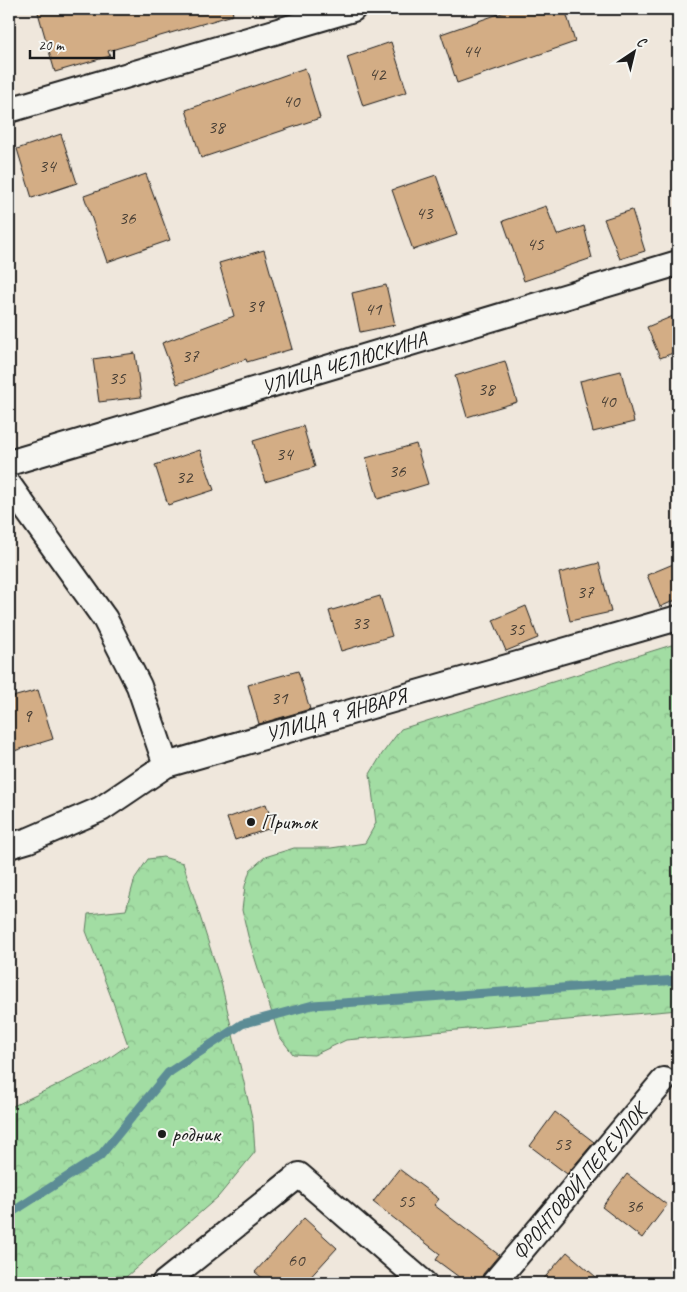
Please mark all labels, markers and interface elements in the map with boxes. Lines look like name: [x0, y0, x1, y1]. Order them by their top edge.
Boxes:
scale bar: [30, 28, 114, 60]
north arrow: [610, 28, 660, 78]
text: С: [633, 33, 651, 52]
text: 20 m: [38, 36, 65, 55]
house number: 44: [462, 39, 482, 63]
house number: 42: [368, 62, 387, 86]
house number: 40: [282, 89, 301, 113]
house number: 38: [207, 115, 227, 139]
house number: 34: [38, 154, 58, 178]
house number: 43: [415, 201, 434, 225]
house number: 36: [118, 206, 137, 230]
house number: 45: [526, 232, 545, 256]
house number: 39: [246, 294, 265, 318]
house number: 41: [364, 297, 383, 321]
street label: УЛИЦА ЧЕЛЮСКИНА: [258, 325, 431, 400]
house number: 37: [181, 344, 200, 368]
house number: 35: [108, 366, 127, 390]
house number: 38: [477, 377, 497, 401]
house number: 40: [598, 389, 617, 413]
house number: 34: [275, 442, 295, 466]
house number: 36: [388, 459, 407, 483]
house number: 32: [175, 465, 194, 489]
house number: 37: [576, 580, 595, 604]
house number: 33: [351, 611, 370, 635]
house number: 35: [507, 617, 526, 641]
street label: УЛИЦА 9 ЯНВАРЯ: [263, 682, 412, 747]
house number: 31: [270, 686, 289, 710]
house number: 9: [23, 704, 33, 728]
place label: Приток: [261, 809, 318, 835]
marker: Приток: [245, 816, 257, 828]
street label: ФРОНТОВОЙ ПЕРЕУЛОК: [506, 1095, 655, 1265]
place label: родник: [172, 1121, 222, 1147]
marker: родник: [156, 1128, 168, 1140]
house number: 53: [553, 1132, 572, 1156]
house number: 55: [397, 1189, 416, 1213]
house number: 36: [625, 1194, 644, 1218]
house number: 60: [287, 1248, 306, 1272]

